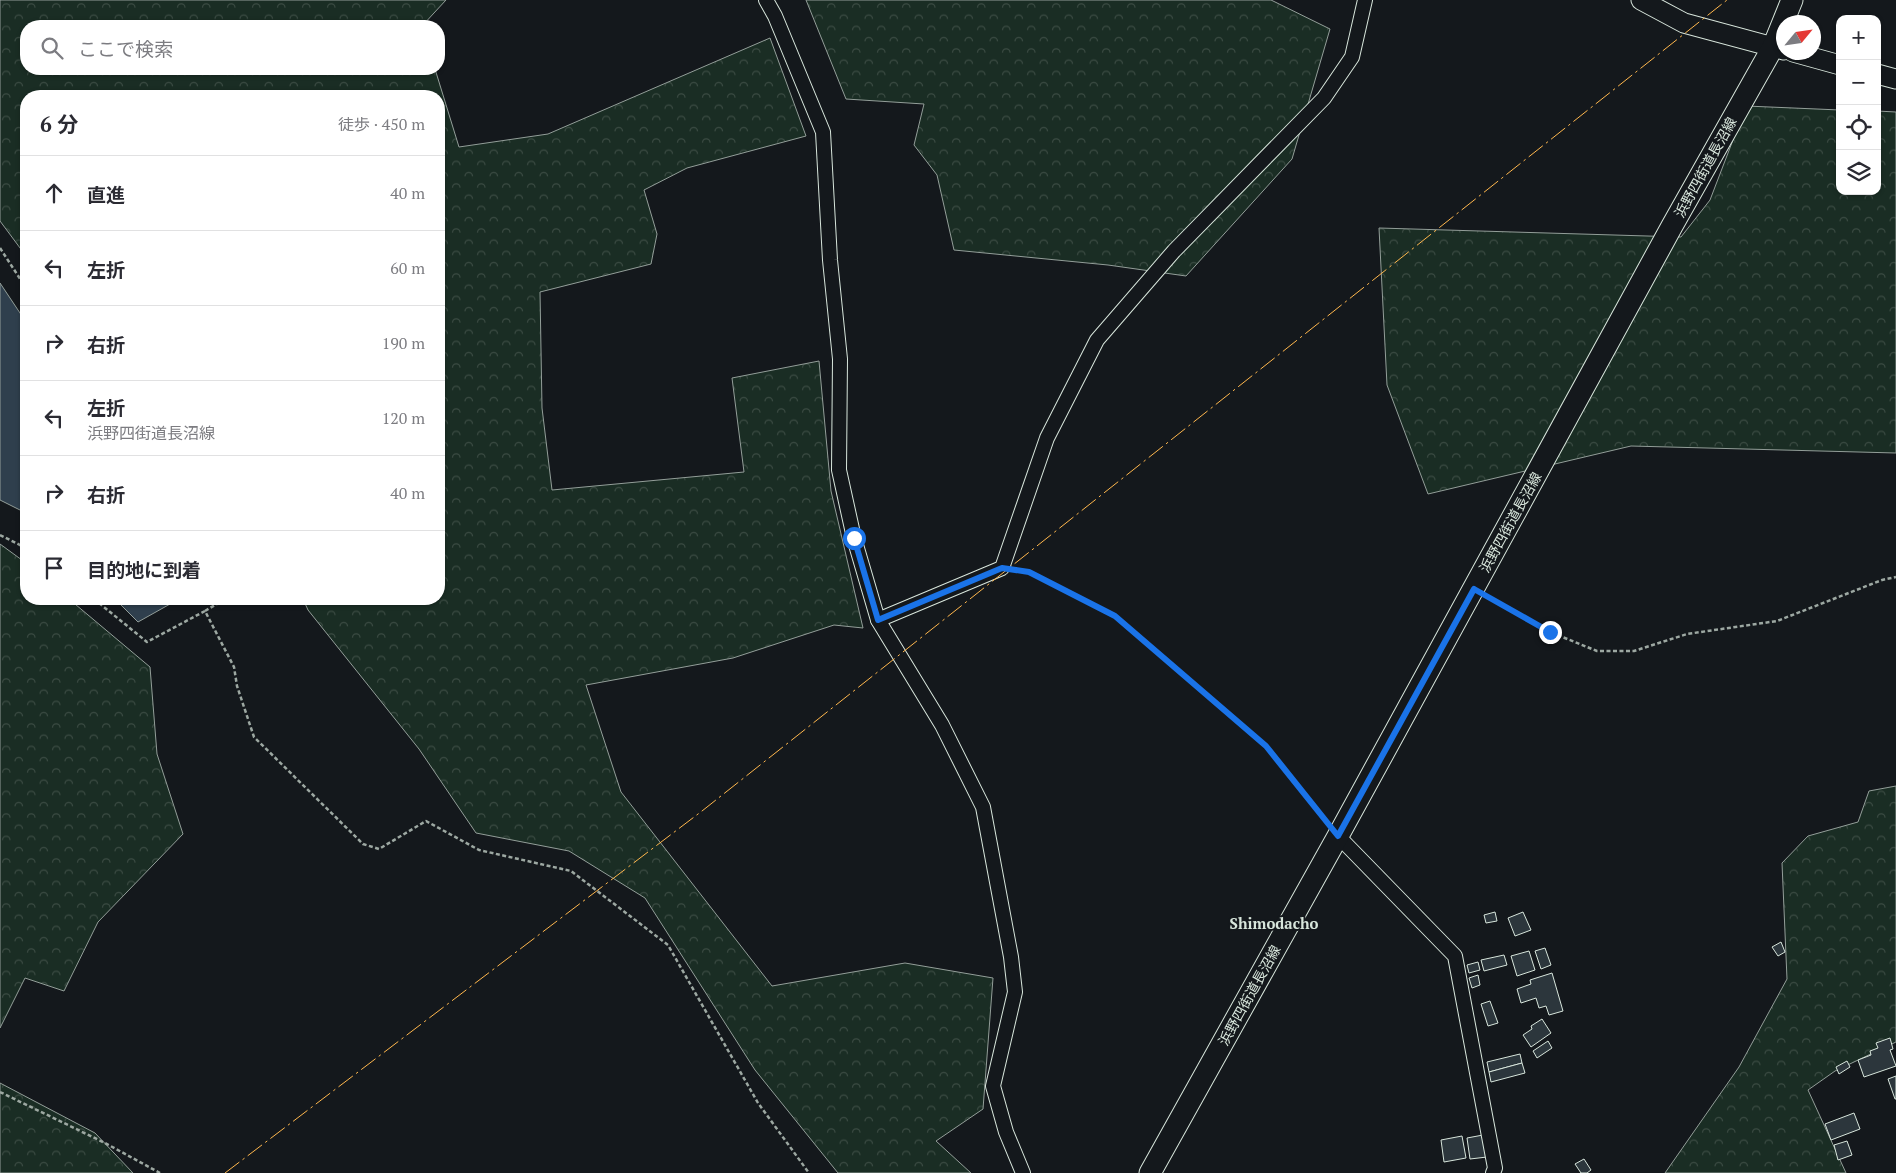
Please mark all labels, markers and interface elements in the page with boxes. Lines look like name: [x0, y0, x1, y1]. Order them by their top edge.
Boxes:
north arrow: [1776, 15, 1821, 60]
map controls: [1836, 15, 1881, 195]
button: +: [1836, 15, 1881, 60]
search box: [20, 20, 445, 75]
icon: search: [38, 34, 66, 62]
text: ここで検索: [78, 36, 173, 61]
button: −: [1836, 60, 1881, 105]
button: locate: [1836, 105, 1881, 150]
text: 6 分: [40, 110, 79, 138]
text: 徒歩 · 450 m: [338, 113, 425, 135]
street label: 浜野四街道長沼線: [1670, 113, 1740, 221]
button: layers: [1836, 150, 1881, 195]
icon: ahead: [40, 179, 68, 207]
text: 直進: [87, 182, 125, 207]
text: 40 m: [390, 182, 425, 204]
icon: left: [40, 254, 68, 282]
text: 左折: [87, 257, 125, 282]
text: 60 m: [390, 257, 425, 279]
icon: right: [40, 329, 68, 357]
text: 右折: [87, 332, 125, 357]
text: 190 m: [382, 332, 425, 354]
text: 左折: [87, 395, 125, 420]
icon: left: [40, 404, 68, 432]
text: 120 m: [382, 407, 425, 429]
text: 浜野四街道長沼線: [87, 422, 215, 444]
street label: 浜野四街道長沼線: [1475, 468, 1545, 576]
icon: right: [40, 479, 68, 507]
text: 右折: [87, 482, 125, 507]
text: 40 m: [390, 482, 425, 504]
route start: [843, 527, 866, 550]
icon: arrive: [40, 554, 68, 582]
text: 目的地に到着: [87, 557, 201, 582]
route end: [1539, 621, 1562, 644]
district label: Shimodacho: [1230, 913, 1318, 933]
street label: 浜野四街道長沼線: [1214, 941, 1284, 1049]

